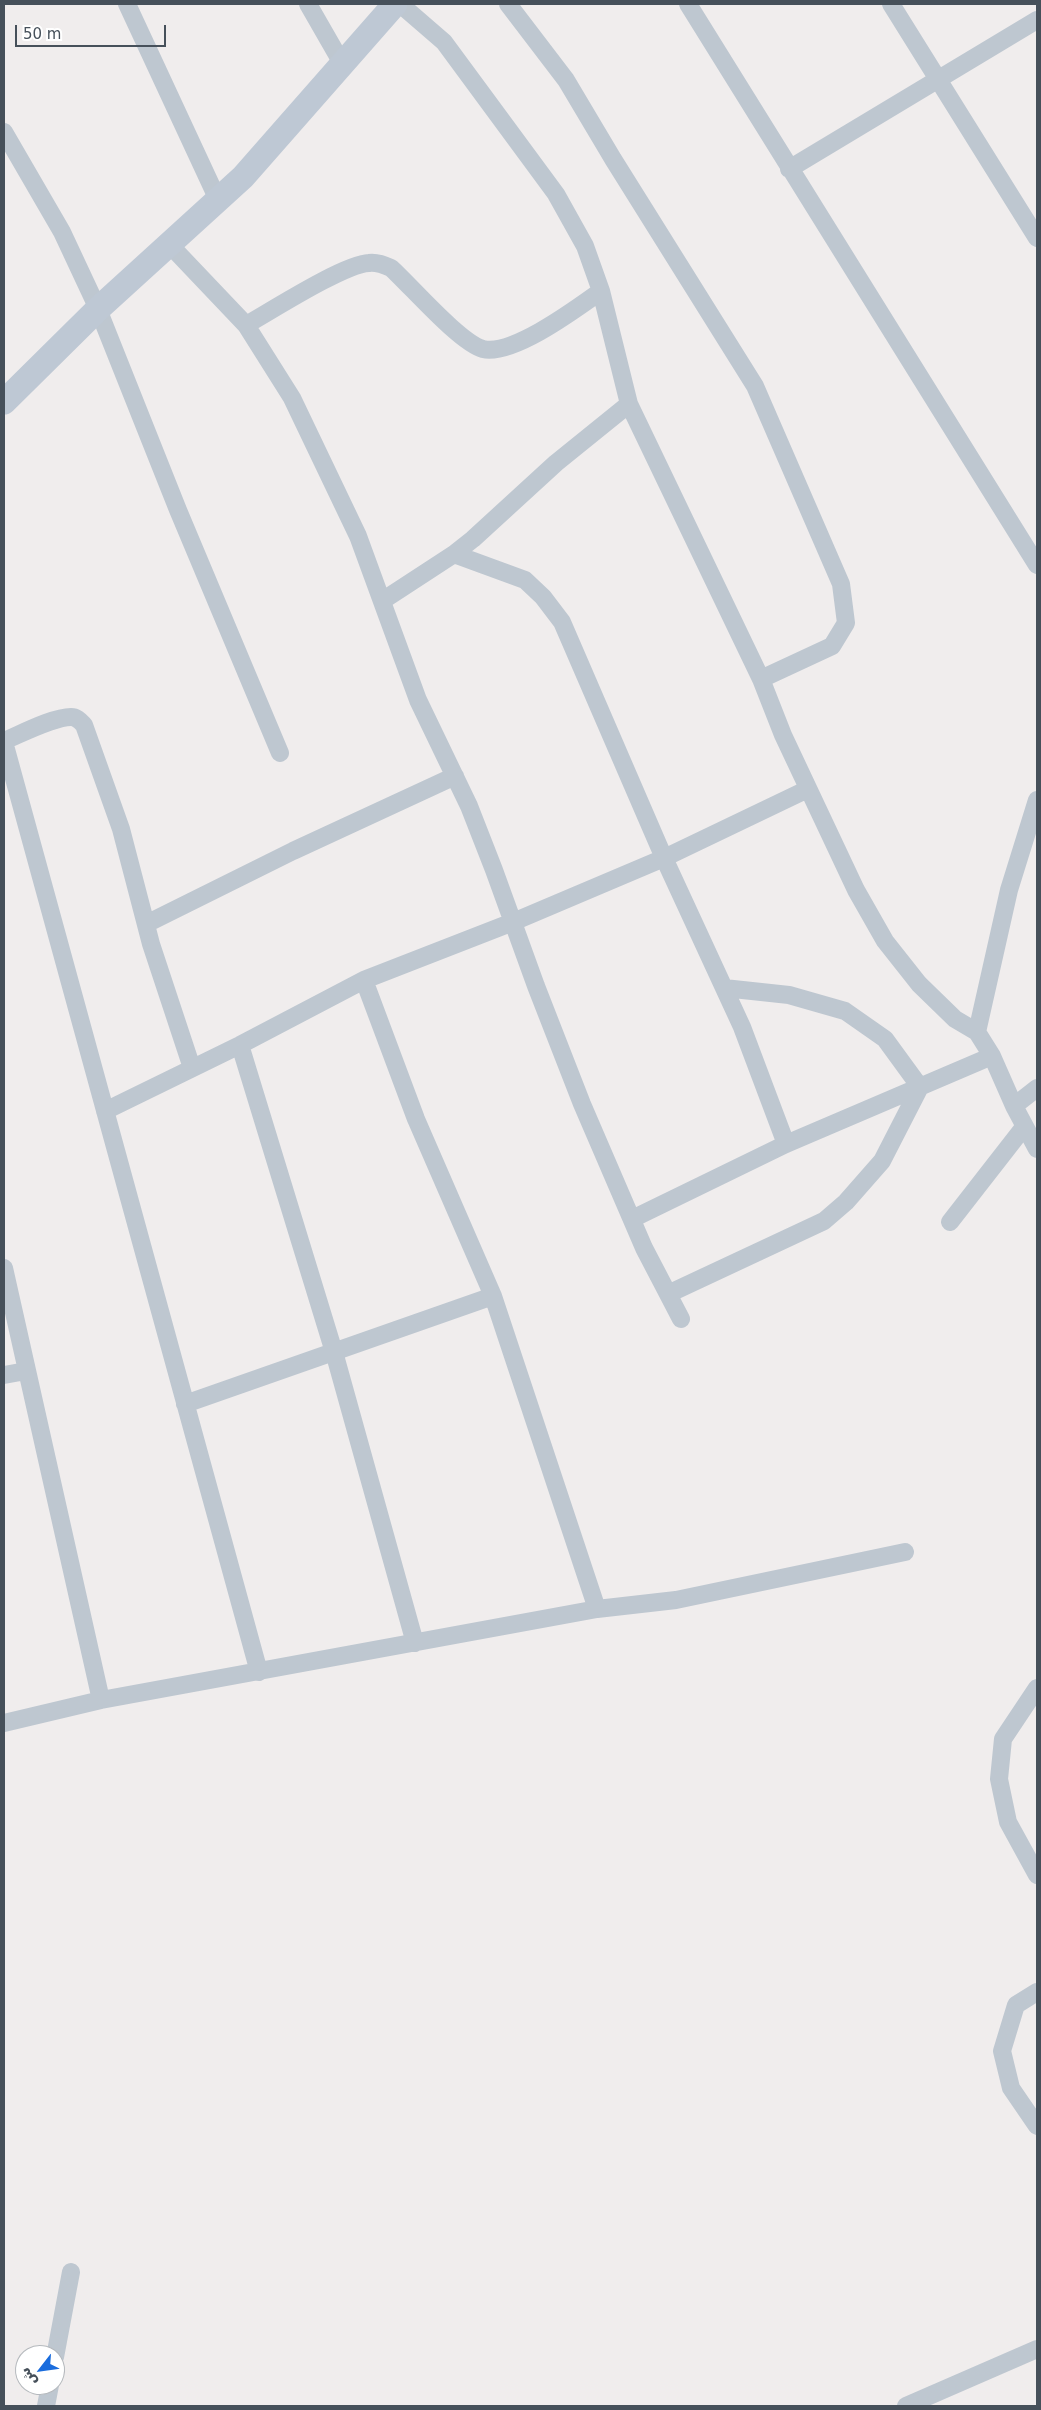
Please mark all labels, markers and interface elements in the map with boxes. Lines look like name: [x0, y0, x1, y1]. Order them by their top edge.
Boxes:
scale bar: [18, 15, 169, 47]
text: 50 m: [23, 25, 61, 43]
north arrow: [15, 2345, 65, 2395]
text: ش: [16, 2365, 40, 2389]

